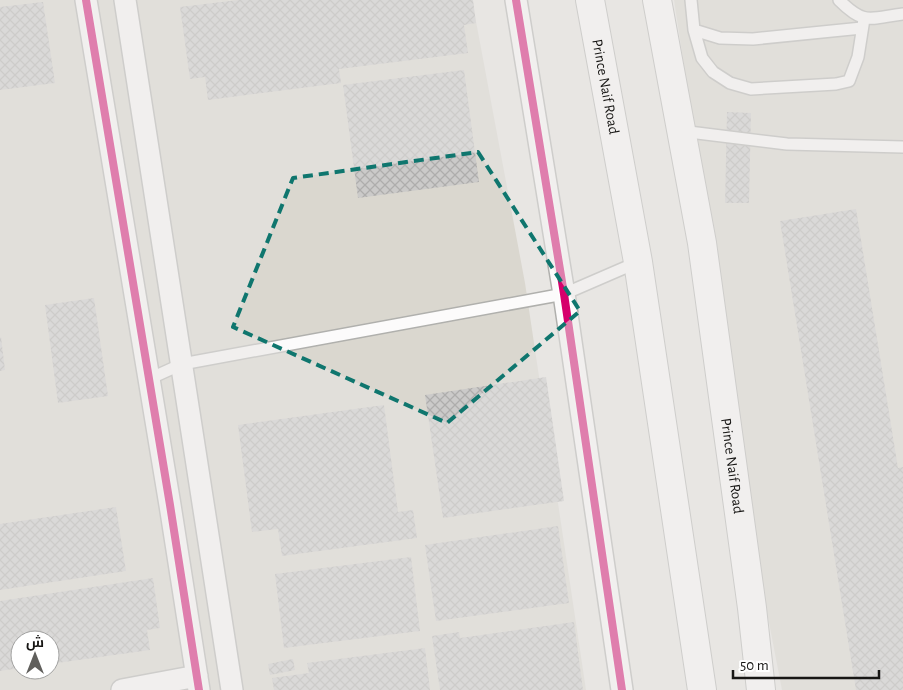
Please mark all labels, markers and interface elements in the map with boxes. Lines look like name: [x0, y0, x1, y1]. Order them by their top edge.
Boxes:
street label: Prince Naif Road: [590, 38, 622, 136]
street label: Prince Naif Road: [719, 417, 747, 515]
north arrow: [10, 630, 60, 680]
text: ش: [26, 634, 44, 651]
scale bar: [733, 648, 879, 680]
text: 50 m: [740, 658, 769, 673]

